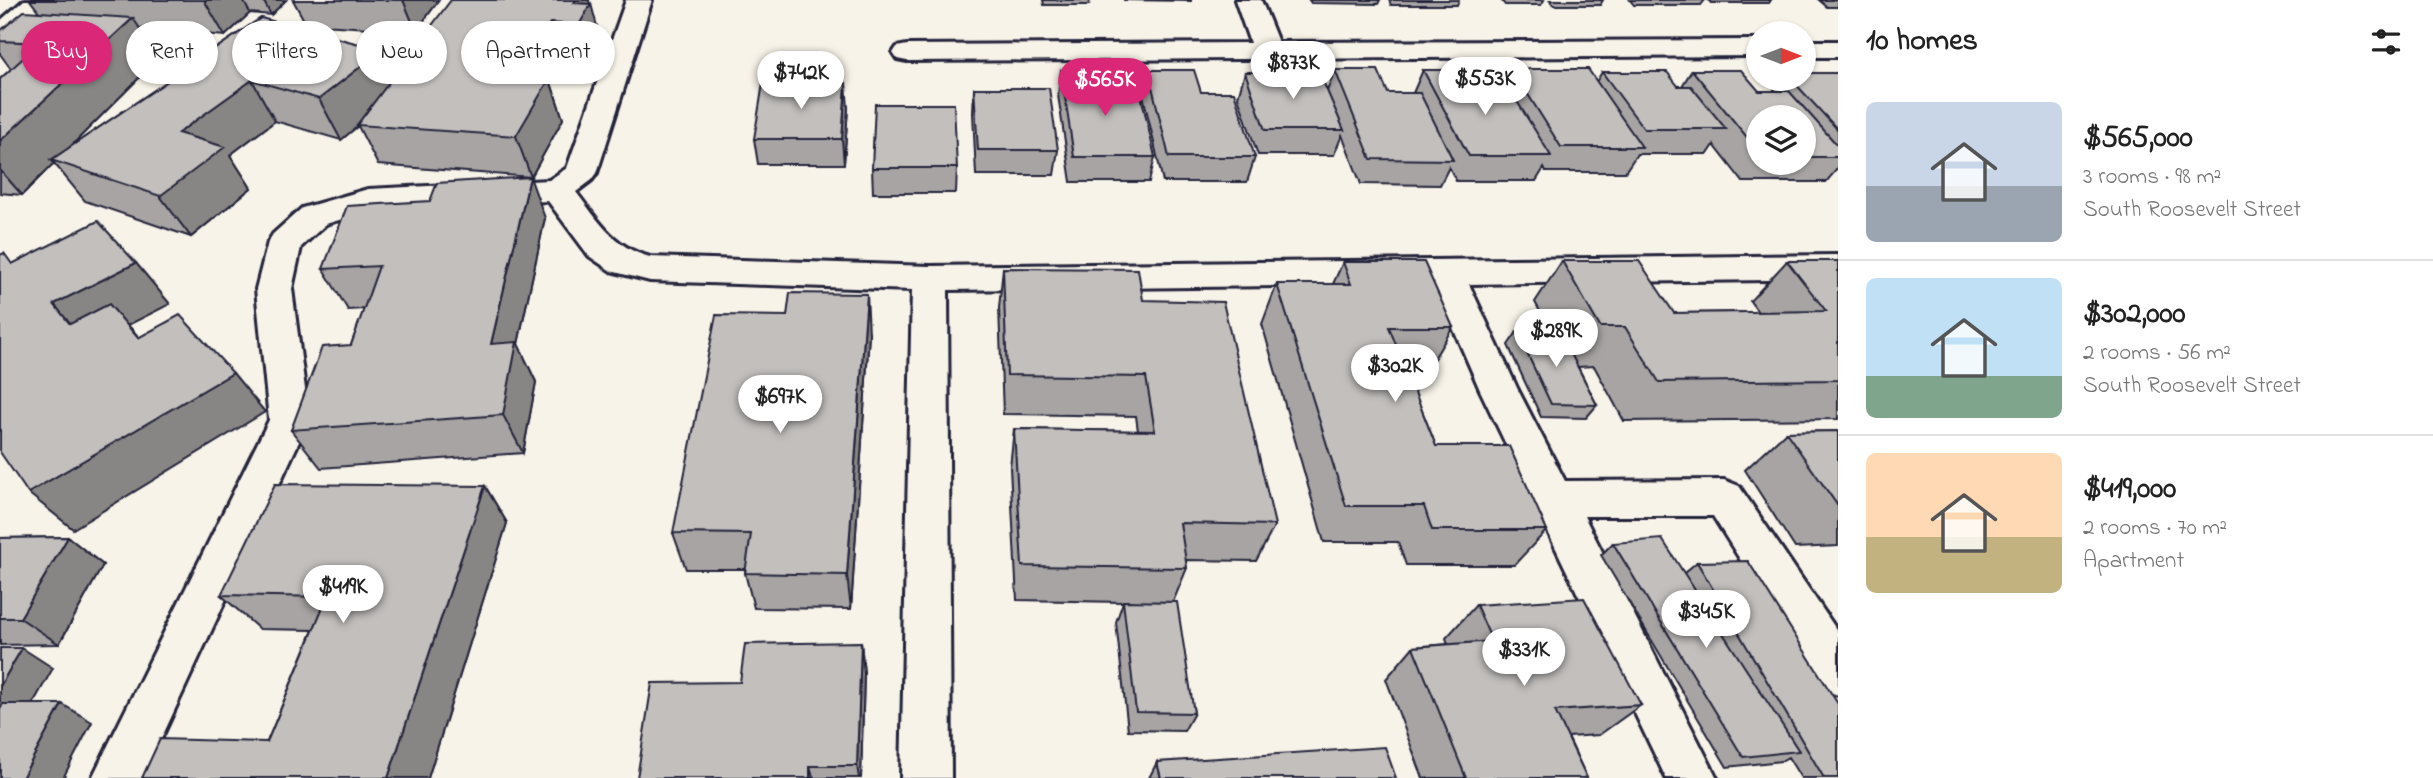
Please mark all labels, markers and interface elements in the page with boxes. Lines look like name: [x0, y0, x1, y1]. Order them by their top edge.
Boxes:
text: 10 homes: [1866, 20, 1978, 64]
chip: Buy: [21, 21, 112, 84]
chip: Rent: [126, 21, 218, 84]
chip: Filters: [232, 21, 342, 84]
chip: New: [356, 21, 447, 84]
chip: Apartment: [461, 21, 615, 84]
north arrow: [1746, 21, 1816, 91]
map controls: [1746, 21, 1816, 175]
icon: filters: [2367, 23, 2405, 61]
pin: $873K: [1244, 42, 1342, 101]
text: $873K: [1267, 47, 1319, 80]
pin: $742K: [752, 52, 850, 111]
text: $742K: [773, 57, 829, 90]
pin: $565K: [1056, 58, 1154, 118]
pin: $553K: [1436, 58, 1534, 117]
text: $553K: [1455, 63, 1515, 96]
text: $565K: [1074, 64, 1136, 97]
button: layers: [1746, 105, 1816, 175]
text: $565,000: [2083, 117, 2193, 161]
icon: home: [1922, 130, 2006, 214]
text: 3 rooms · 98 m²: [2083, 161, 2221, 194]
text: South Roosevelt Street: [2083, 194, 2301, 227]
text: $302,000: [2083, 293, 2185, 337]
icon: home: [1922, 306, 2006, 390]
pin: $289K: [1507, 310, 1605, 369]
text: $289K: [1530, 315, 1582, 348]
text: 2 rooms · 56 m²: [2083, 337, 2231, 370]
pin: $302K: [1346, 344, 1444, 404]
text: $302K: [1367, 350, 1423, 383]
text: South Roosevelt Street: [2083, 370, 2301, 403]
pin: $697K: [731, 376, 829, 435]
text: $697K: [754, 381, 806, 414]
text: $419,000: [2083, 468, 2176, 512]
icon: home: [1922, 481, 2006, 565]
text: 2 rooms · 70 m²: [2083, 512, 2227, 545]
text: Apartment: [2083, 545, 2184, 578]
pin: $419K: [294, 566, 392, 625]
text: $419K: [319, 571, 367, 604]
pin: $345K: [1657, 590, 1755, 650]
text: $345K: [1677, 596, 1735, 629]
pin: $331K: [1475, 628, 1573, 688]
text: $331K: [1498, 634, 1550, 667]

